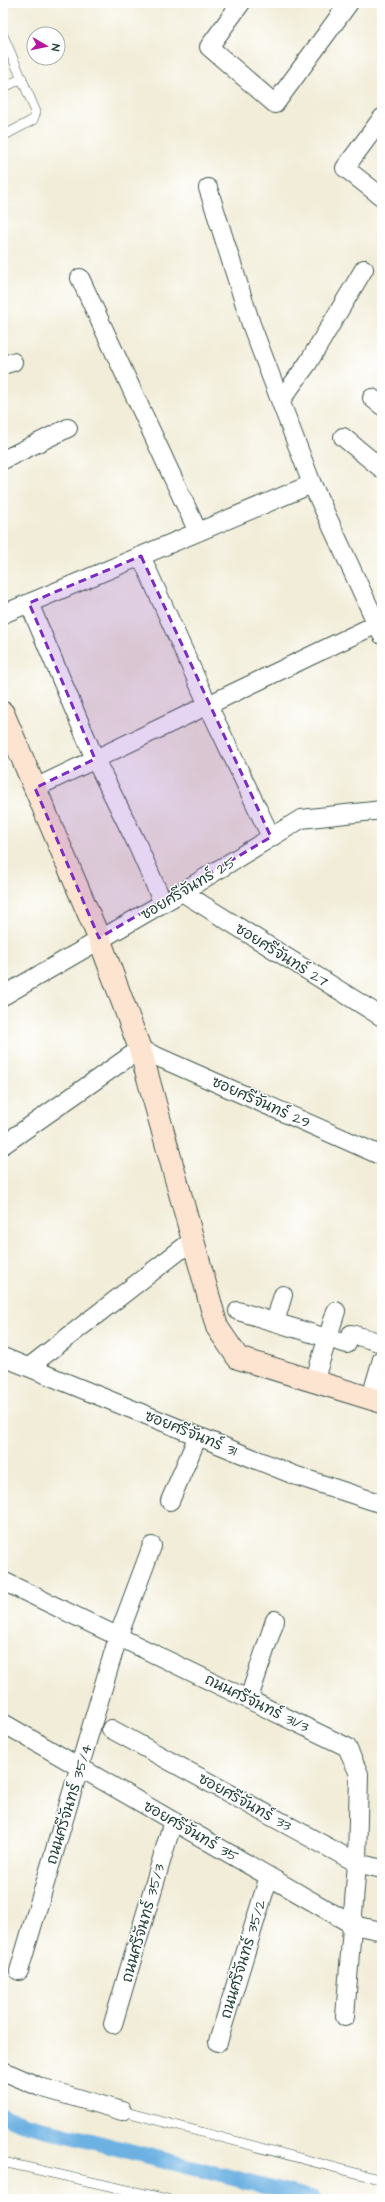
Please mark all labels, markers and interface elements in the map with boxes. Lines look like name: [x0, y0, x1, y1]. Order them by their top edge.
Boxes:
north arrow: [26, 26, 66, 66]
text: N: [47, 43, 63, 52]
street label: ซอยศรีจันทร์ 25: [137, 851, 240, 925]
street label: ซอยศรีจันทร์ 27: [231, 918, 332, 993]
street label: ซอยศรีจันทร์ 29: [208, 1071, 313, 1134]
street label: ซอยศรีจันทร์ 31: [141, 1405, 240, 1462]
street label: ถนนศรีจันทร์ 31/3: [201, 1669, 313, 1738]
street label: ถนนศรีจันทร์ 35/4: [41, 1741, 98, 1867]
street label: ซอยศรีจันทร์ 33: [194, 1768, 296, 1837]
street label: ซอยศรีจันทร์ 35: [139, 1796, 243, 1867]
street label: ถนนศรีจันทร์ 35/3: [117, 1861, 171, 1985]
street label: ถนนศรีจันทร์ 35/2: [215, 1897, 272, 2021]

